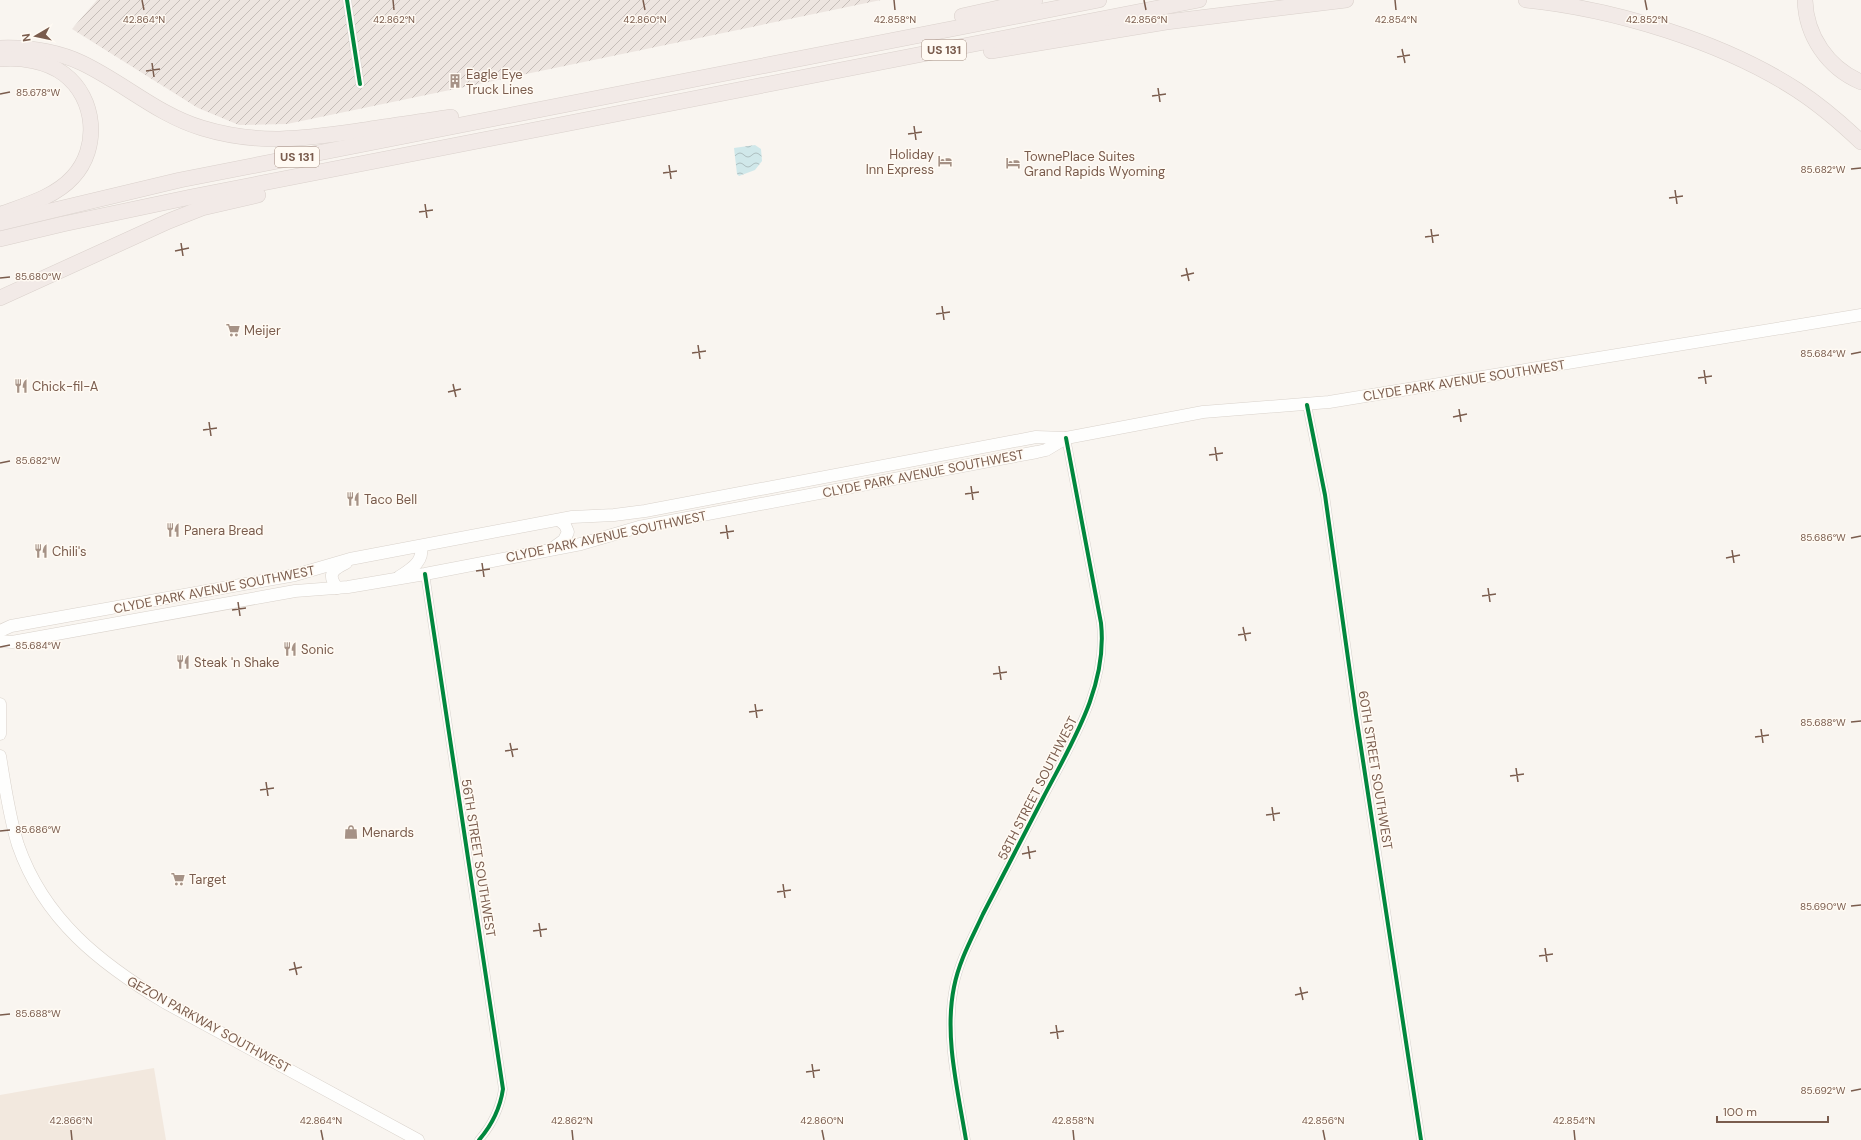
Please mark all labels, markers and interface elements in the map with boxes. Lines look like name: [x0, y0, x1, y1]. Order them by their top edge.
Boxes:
text: 42.864°N: [123, 13, 165, 26]
text: 42.862°N: [373, 13, 415, 26]
text: 42.860°N: [623, 13, 667, 26]
text: 42.858°N: [874, 13, 916, 26]
text: 42.856°N: [1125, 13, 1167, 26]
text: 42.854°N: [1375, 13, 1417, 26]
text: 42.852°N: [1626, 13, 1668, 26]
north arrow: [16, 16, 56, 56]
text: N: [19, 33, 34, 43]
road number: US 131: [922, 40, 966, 60]
place label: Eagle Eye Truck Lines: [466, 66, 534, 98]
building icon: Eagle Eye Truck Lines: [447, 73, 463, 89]
text: 85.678°W: [16, 86, 60, 99]
place label: Holiday Inn Express: [866, 146, 934, 178]
road number: US 131: [275, 147, 319, 167]
place label: TownePlace Suites Grand Rapids Wyoming: [1024, 148, 1165, 180]
hotel icon: Holiday Inn Express: [937, 153, 953, 169]
hotel icon: TownePlace Suites Grand Rapids Wyoming: [1005, 155, 1021, 171]
text: 85.682°W: [1801, 163, 1846, 176]
text: 85.680°W: [15, 270, 61, 283]
supermarket icon: Meijer: [225, 322, 241, 338]
place label: Meijer: [244, 322, 281, 339]
text: 85.684°W: [1800, 347, 1846, 360]
street label: CLYDE PARK AVENUE SOUTHWEST: [1362, 356, 1566, 405]
restaurant icon: Chick-fil-A: [13, 378, 29, 394]
place label: Chick-fil-A: [32, 378, 99, 395]
street label: CLYDE PARK AVENUE SOUTHWEST: [821, 446, 1025, 501]
text: 85.682°W: [16, 454, 61, 467]
restaurant icon: Taco Bell: [345, 491, 361, 507]
place label: Taco Bell: [364, 491, 417, 508]
street label: CLYDE PARK AVENUE SOUTHWEST: [504, 507, 708, 566]
restaurant icon: Panera Bread: [165, 522, 181, 538]
place label: Panera Bread: [184, 522, 264, 539]
text: 85.686°W: [1800, 531, 1846, 544]
restaurant icon: Chili's: [33, 543, 49, 559]
place label: Chili's: [52, 543, 87, 560]
street label: CLYDE PARK AVENUE SOUTHWEST: [112, 562, 316, 617]
text: 85.684°W: [15, 639, 61, 652]
restaurant icon: Sonic: [282, 641, 298, 657]
place label: Sonic: [301, 641, 334, 658]
restaurant icon: Steak 'n Shake: [175, 654, 191, 670]
place label: Steak 'n Shake: [194, 654, 279, 671]
street label: 60TH STREET SOUTHWEST: [1355, 689, 1396, 851]
street label: 58TH STREET SOUTHWEST: [994, 713, 1081, 863]
text: 85.688°W: [1800, 716, 1846, 729]
street label: 56TH STREET SOUTHWEST: [458, 778, 499, 938]
text: 85.686°W: [15, 823, 61, 836]
shop icon: Menards: [343, 824, 359, 840]
place label: Menards: [362, 824, 414, 841]
supermarket icon: Target: [170, 871, 186, 887]
place label: Target: [189, 871, 226, 888]
text: 85.690°W: [1800, 900, 1846, 913]
street label: GEZON PARKWAY SOUTHWEST: [124, 972, 293, 1076]
text: 85.688°W: [15, 1007, 61, 1020]
text: 85.692°W: [1801, 1084, 1846, 1097]
scale bar: [1717, 1098, 1828, 1124]
text: 100 m: [1723, 1104, 1757, 1120]
text: 42.866°N: [50, 1114, 92, 1127]
text: 42.864°N: [300, 1114, 342, 1127]
text: 42.862°N: [551, 1114, 593, 1127]
text: 42.860°N: [800, 1114, 844, 1127]
text: 42.858°N: [1052, 1114, 1094, 1127]
text: 42.856°N: [1302, 1114, 1344, 1127]
text: 42.854°N: [1553, 1114, 1595, 1127]

